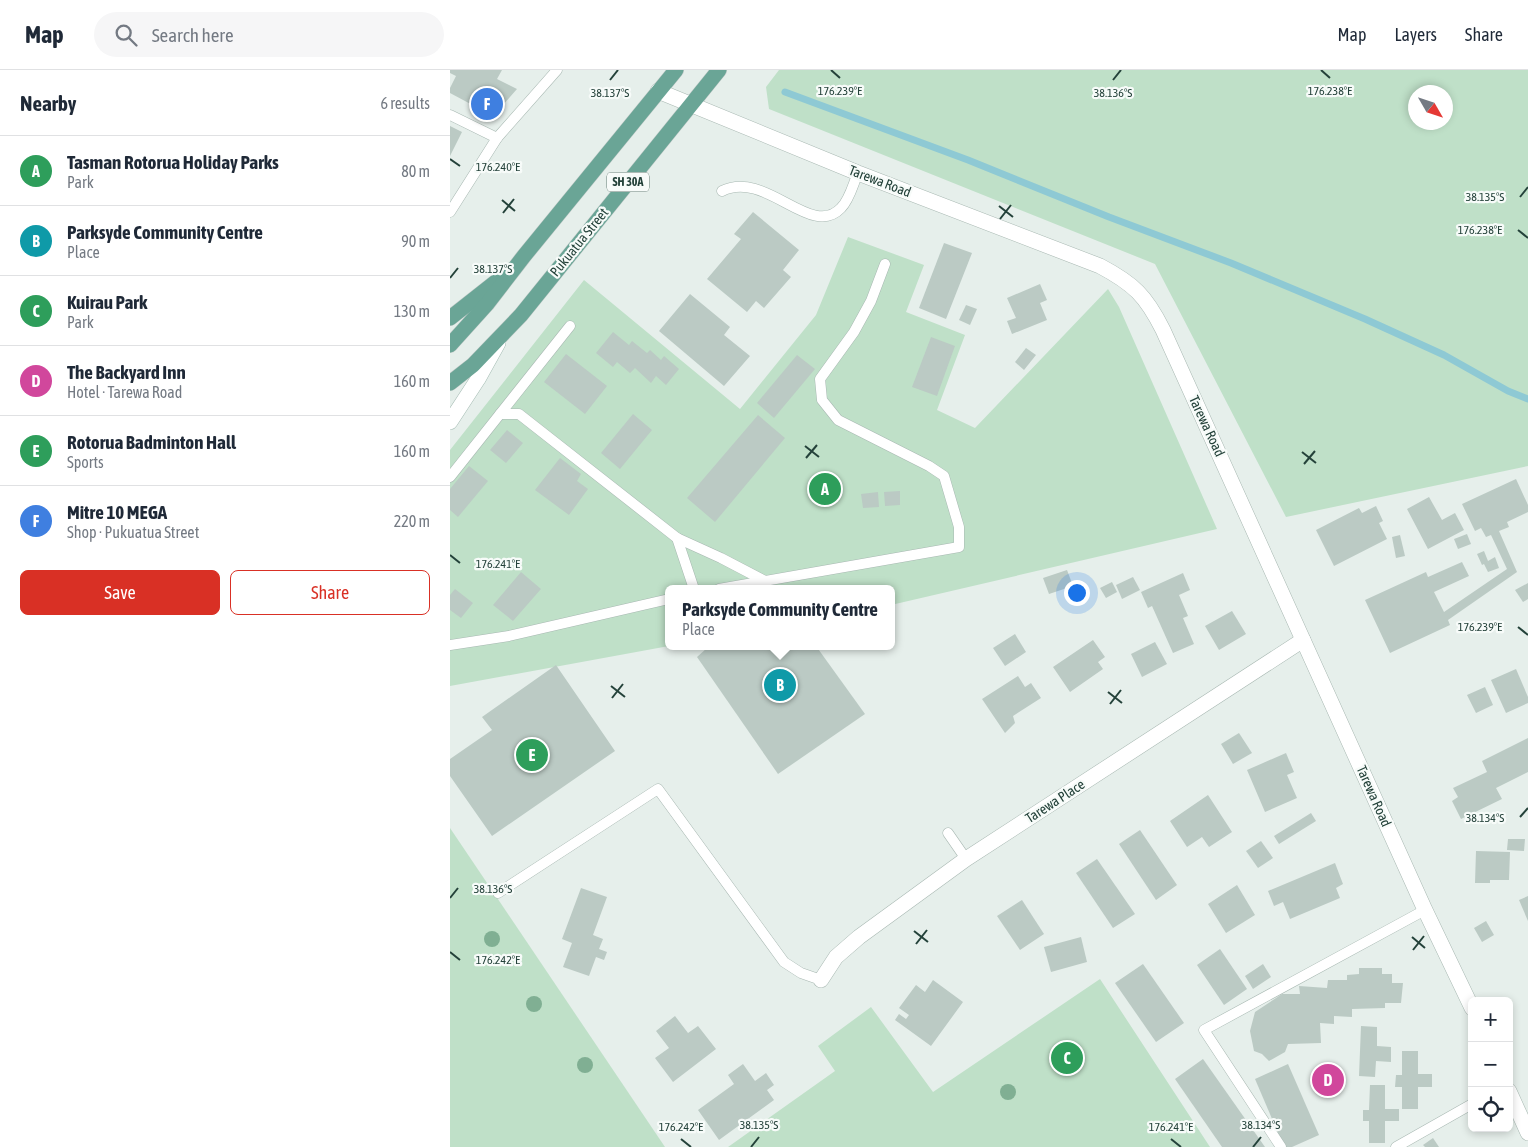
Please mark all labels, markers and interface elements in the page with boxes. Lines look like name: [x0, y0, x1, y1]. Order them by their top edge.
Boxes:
search box: [94, 12, 444, 57]
text: Map: [25, 21, 64, 48]
icon: search: [112, 21, 140, 49]
text: Search here: [152, 24, 234, 46]
text: Map: [1337, 24, 1366, 45]
text: Layers: [1394, 24, 1437, 45]
text: Share: [1465, 24, 1503, 45]
text: 176.239°E: [818, 84, 862, 98]
text: 176.238°E: [1308, 84, 1352, 98]
pin: F: [471, 85, 503, 123]
north arrow: [1408, 85, 1453, 130]
text: 38.137°S: [591, 86, 629, 100]
text: 38.136°S: [1094, 86, 1132, 100]
text: Nearby: [20, 91, 76, 115]
text: 6 results: [380, 94, 430, 112]
text: Tasman Rotorua Holiday Parks: [67, 151, 279, 173]
text: 176.240°E: [476, 160, 520, 174]
text: A: [32, 162, 40, 180]
text: 80 m: [401, 162, 430, 180]
street label: Tarewa Road: [847, 162, 913, 200]
road number: SH 30A: [607, 172, 649, 191]
text: Park: [67, 173, 94, 191]
text: 38.135°S: [1466, 190, 1504, 204]
street label: Pukuatua Street: [547, 205, 611, 279]
text: Parksyde Community Centre: [67, 221, 263, 243]
text: 176.238°E: [1458, 223, 1502, 237]
text: B: [32, 232, 40, 250]
text: 90 m: [401, 232, 430, 250]
text: Place: [67, 243, 100, 261]
text: 38.137°S: [474, 262, 512, 276]
text: Kuirau Park: [67, 291, 147, 313]
text: C: [32, 302, 40, 320]
text: 130 m: [394, 302, 430, 320]
text: Park: [67, 313, 94, 331]
text: The Backyard Inn: [67, 361, 186, 383]
text: D: [32, 372, 40, 390]
text: 160 m: [394, 372, 430, 390]
text: Hotel · Tarewa Road: [67, 383, 182, 401]
street label: Tarewa Road: [1186, 393, 1228, 459]
text: Rotorua Badminton Hall: [67, 431, 236, 453]
text: E: [33, 442, 39, 460]
text: 160 m: [394, 442, 430, 460]
text: Sports: [67, 453, 104, 471]
pin: A: [809, 470, 841, 508]
text: Mitre 10 MEGA: [67, 501, 167, 523]
text: F: [33, 512, 39, 530]
text: 220 m: [394, 512, 430, 530]
text: Shop · Pukuatua Street: [67, 523, 199, 541]
text: 176.241°E: [476, 557, 520, 571]
button: Save: [20, 570, 220, 615]
button: Share: [230, 570, 430, 615]
your location: [1064, 580, 1090, 606]
popup: [665, 585, 895, 650]
text: Parksyde Community Centre: [682, 598, 878, 620]
text: Place: [682, 620, 715, 638]
text: 176.239°E: [1458, 620, 1502, 634]
pin: B: [764, 666, 796, 704]
pin: E: [516, 736, 548, 774]
street label: Tarewa Road: [1353, 763, 1395, 829]
street label: Tarewa Place: [1022, 776, 1088, 826]
text: 38.134°S: [1466, 811, 1504, 825]
text: 38.136°S: [474, 882, 512, 896]
text: 176.242°E: [476, 953, 520, 967]
map controls: [1468, 997, 1513, 1132]
button: +: [1468, 997, 1513, 1042]
pin: C: [1051, 1039, 1083, 1077]
button: −: [1468, 1042, 1513, 1087]
pin: D: [1312, 1061, 1344, 1099]
button: locate: [1468, 1087, 1513, 1132]
text: 38.135°S: [740, 1118, 778, 1132]
text: 38.134°S: [1242, 1118, 1280, 1132]
text: 176.242°E: [659, 1120, 703, 1134]
text: 176.241°E: [1149, 1120, 1193, 1134]

